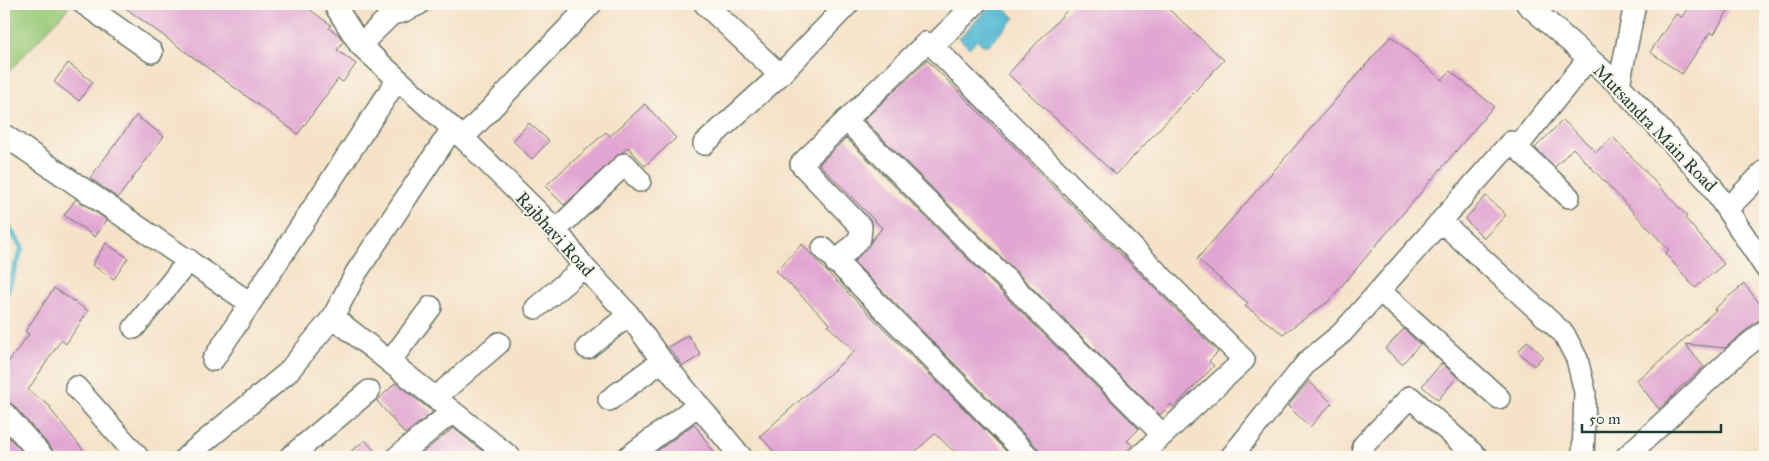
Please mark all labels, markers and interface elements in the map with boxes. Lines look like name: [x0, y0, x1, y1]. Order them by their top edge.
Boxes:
street label: Mutsandra Main Road: [1589, 60, 1721, 196]
street label: Rajbhavi Road: [511, 187, 599, 281]
scale bar: [1582, 401, 1720, 433]
text: 50 m: [1589, 410, 1621, 428]

